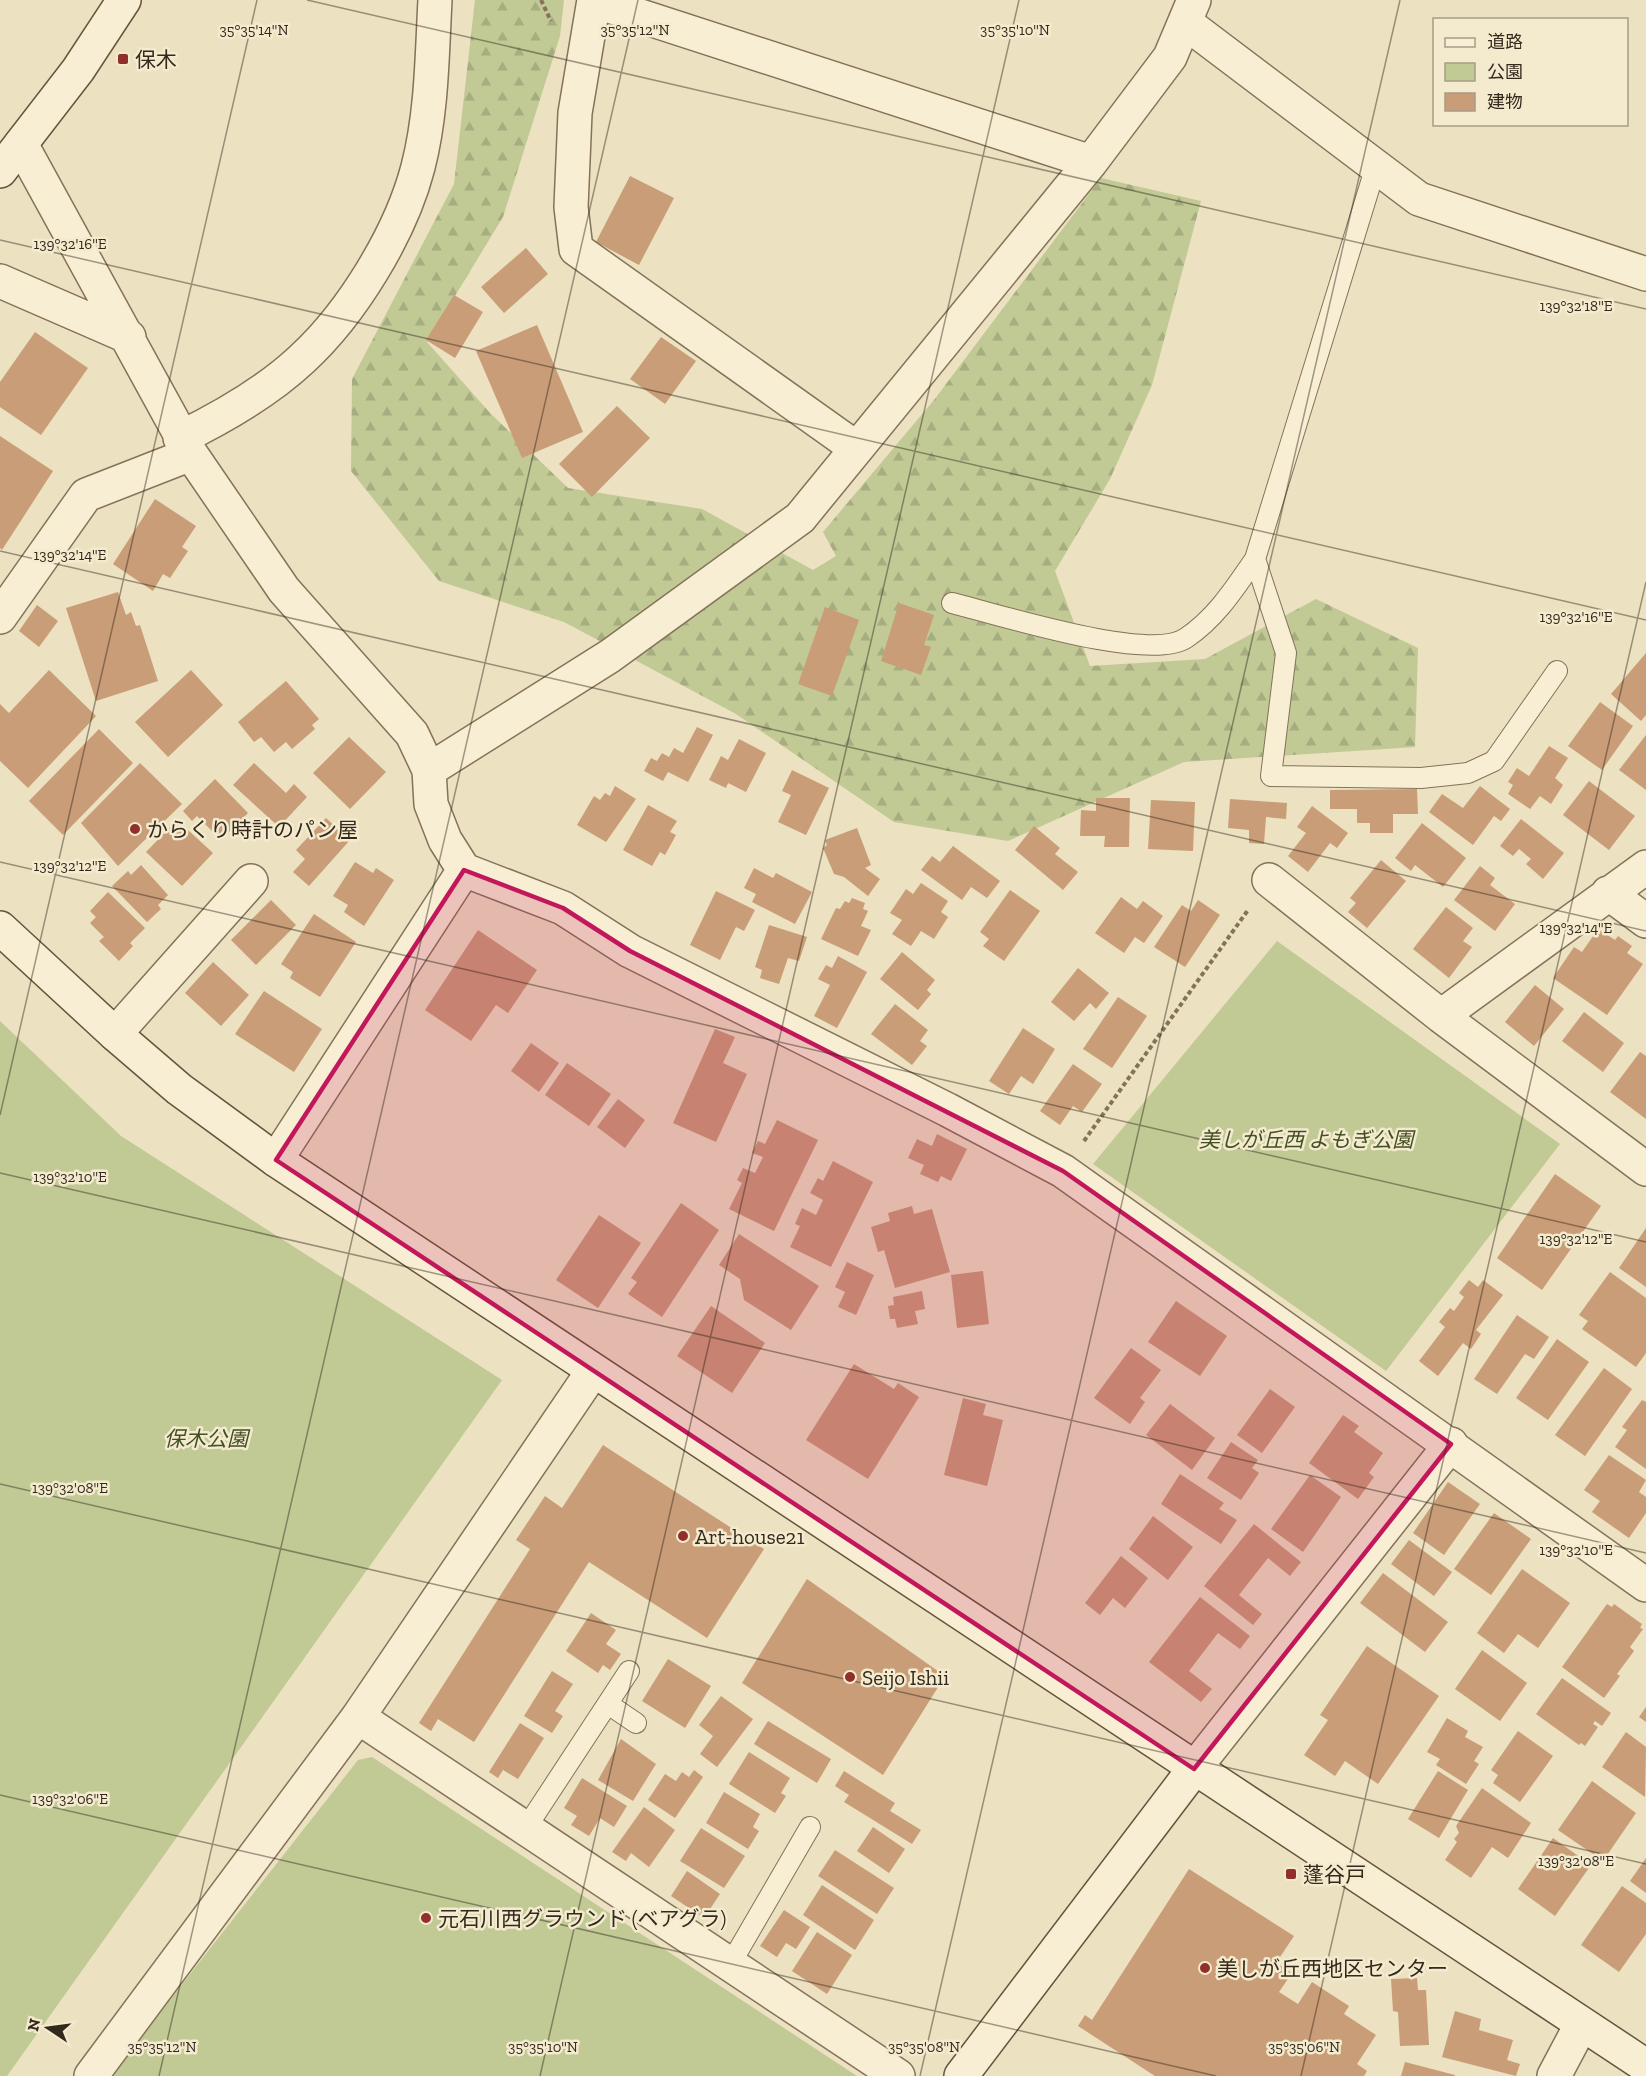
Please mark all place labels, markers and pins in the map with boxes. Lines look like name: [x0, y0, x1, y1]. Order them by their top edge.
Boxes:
place label: 保木: [135, 47, 177, 72]
marker: 保木: [116, 52, 130, 66]
place label: からくり時計のパン屋: [147, 817, 358, 842]
marker: からくり時計のパン屋: [128, 822, 142, 836]
place label: Art-house21: [695, 1524, 805, 1549]
marker: Art-house21: [676, 1529, 690, 1543]
place label: Seijo Ishii: [862, 1665, 949, 1691]
marker: Seijo Ishii: [843, 1670, 857, 1684]
place label: 蓬谷戸: [1303, 1862, 1366, 1887]
marker: 蓬谷戸: [1284, 1867, 1298, 1881]
place label: 元石川西グラウンド (ベアグラ): [438, 1906, 726, 1931]
marker: 元石川西グラウンド (ベアグラ): [419, 1911, 433, 1925]
place label: 美しが丘西地区センター: [1217, 1956, 1448, 1981]
marker: 美しが丘西地区センター: [1198, 1961, 1212, 1975]

